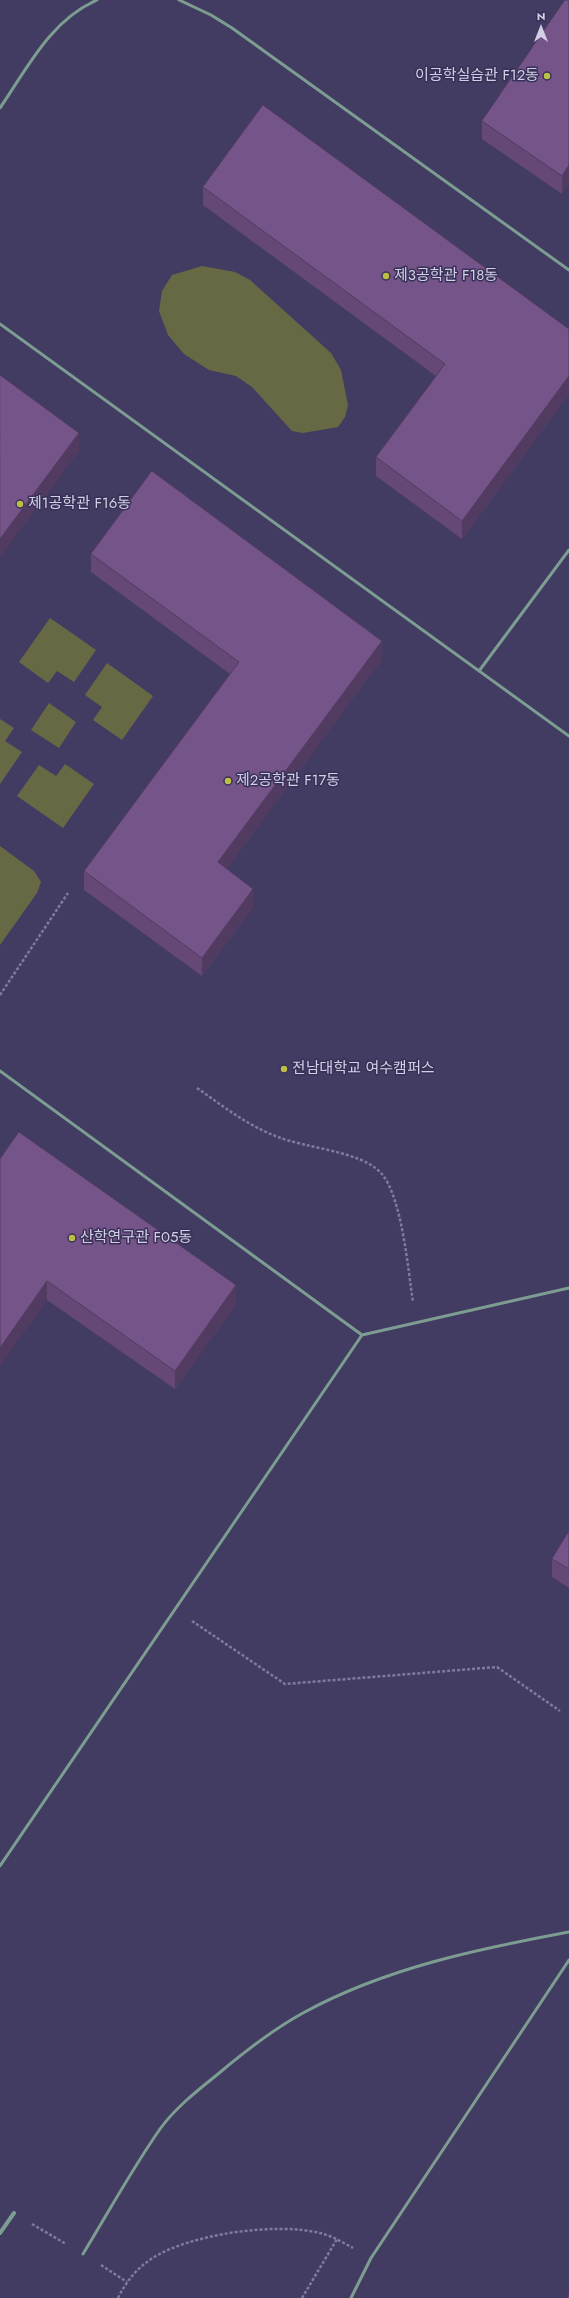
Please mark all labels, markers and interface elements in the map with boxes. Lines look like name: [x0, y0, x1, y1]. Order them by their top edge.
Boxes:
north arrow: [521, 8, 561, 48]
text: N: [537, 8, 545, 24]
place label: 이공학실습관 F12동: [415, 67, 539, 85]
marker: 이공학실습관 F12동: [542, 71, 552, 81]
place label: 제3공학관 F18동: [394, 267, 498, 285]
marker: 제3공학관 F18동: [381, 271, 391, 281]
place label: 제1공학관 F16동: [28, 495, 131, 513]
marker: 제1공학관 F16동: [15, 499, 25, 509]
place label: 제2공학관 F17동: [236, 772, 340, 790]
marker: 제2공학관 F17동: [223, 776, 233, 786]
place label: 전남대학교 여수캠퍼스: [292, 1060, 434, 1078]
marker: 전남대학교 여수캠퍼스: [279, 1064, 289, 1074]
place label: 산학연구관 F05동: [80, 1229, 192, 1247]
marker: 산학연구관 F05동: [67, 1233, 77, 1243]

